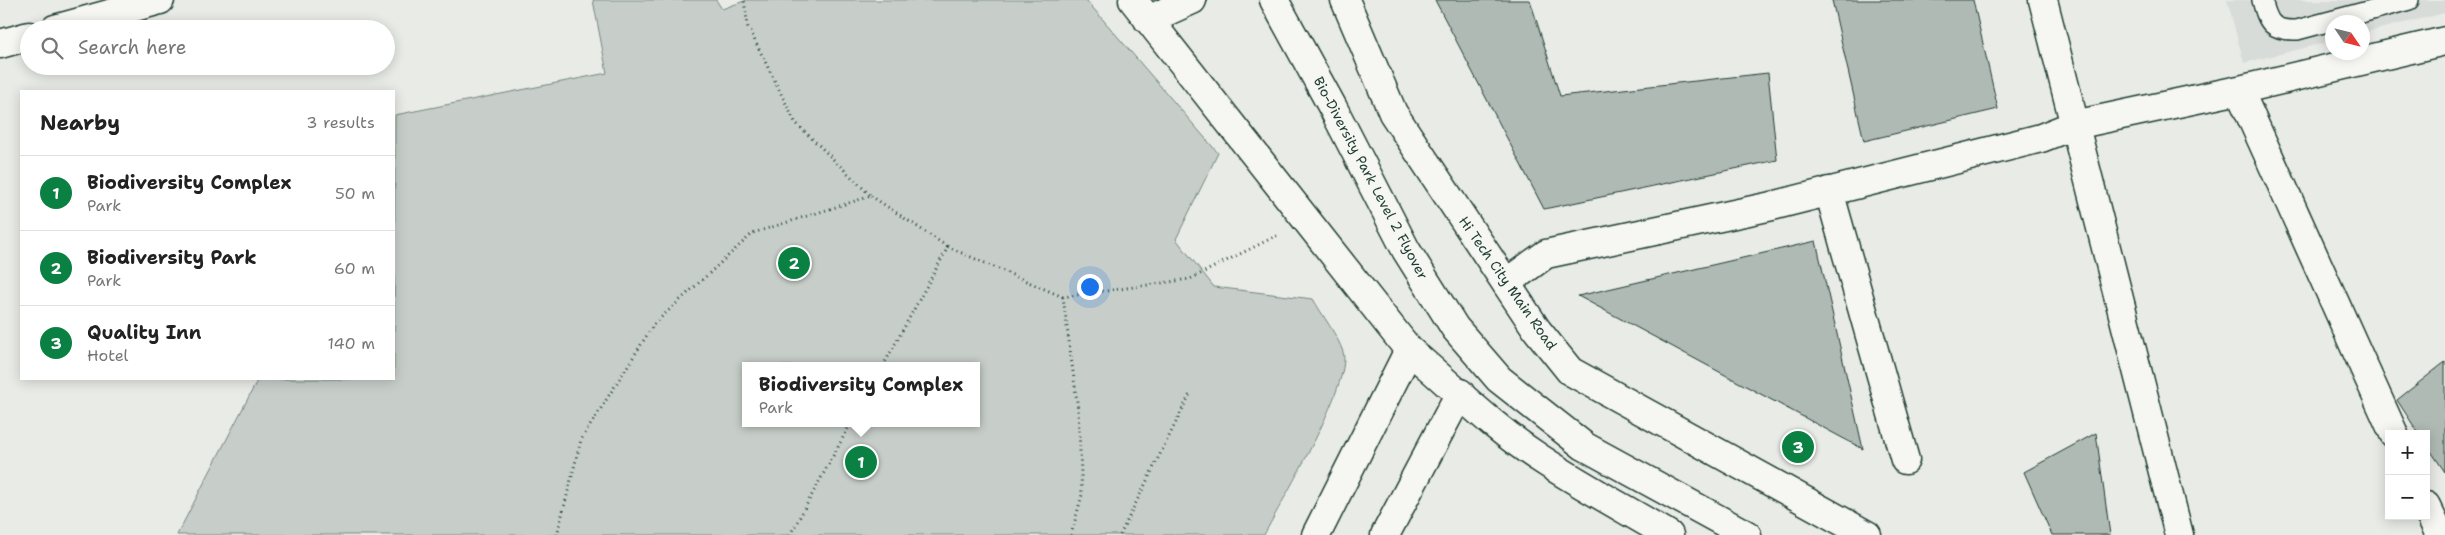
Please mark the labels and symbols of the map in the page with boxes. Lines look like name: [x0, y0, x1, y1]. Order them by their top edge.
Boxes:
north arrow: [2325, 15, 2370, 60]
street label: Bio-Diversity Park Level 2 Flyover: [1310, 73, 1432, 283]
street label: Hi Tech City Main Road: [1455, 213, 1561, 353]
pin: 2: [778, 244, 810, 282]
your location: [1077, 274, 1103, 300]
pin: 3: [1782, 428, 1814, 466]
pin: 1: [845, 443, 877, 481]

